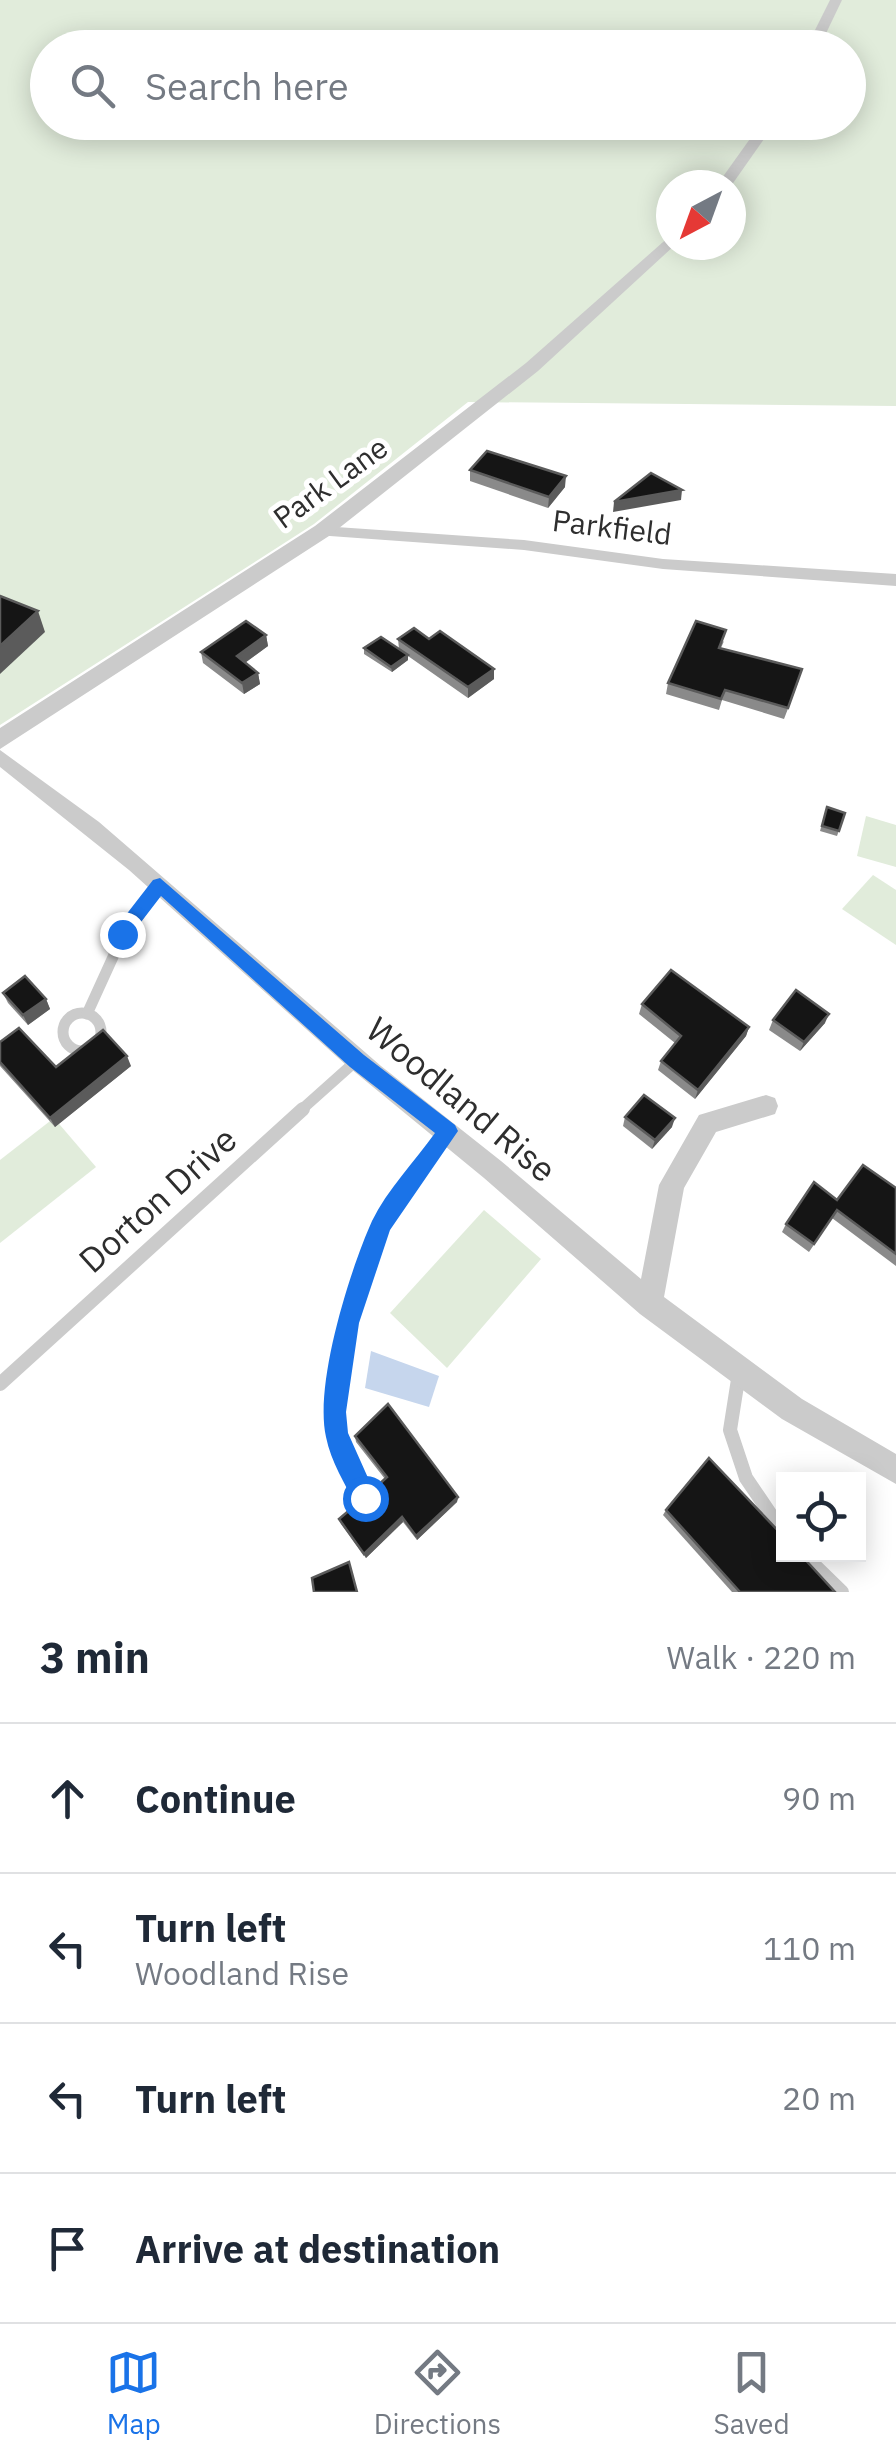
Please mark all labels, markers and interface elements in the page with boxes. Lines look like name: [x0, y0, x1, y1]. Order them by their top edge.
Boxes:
search box: [30, 30, 866, 140]
icon: search: [65, 58, 120, 113]
text: Search here: [145, 61, 349, 110]
north arrow: [656, 170, 746, 260]
street label: Park Lane: [265, 427, 395, 536]
street label: Parkfield: [550, 500, 674, 553]
route end: [100, 912, 146, 958]
street label: Woodland Rise: [357, 1006, 566, 1192]
street label: Dorton Drive: [69, 1116, 246, 1282]
map controls: [776, 1472, 866, 1562]
button: locate: [776, 1472, 866, 1562]
route start: [343, 1476, 389, 1522]
text: 3 min: [40, 1630, 150, 1685]
text: Walk · 220 m: [667, 1636, 856, 1678]
icon: ahead: [40, 1771, 95, 1826]
text: Continue: [135, 1774, 296, 1823]
text: 90 m: [782, 1777, 856, 1819]
text: Turn left: [135, 1903, 286, 1952]
icon: left: [40, 1921, 95, 1976]
text: 110 m: [763, 1927, 856, 1969]
text: Woodland Rise: [135, 1952, 349, 1994]
icon: left: [40, 2071, 95, 2126]
text: Turn left: [135, 2074, 286, 2123]
text: 20 m: [782, 2077, 856, 2119]
icon: arrive: [40, 2221, 95, 2276]
text: Arrive at destination: [135, 2224, 500, 2273]
tab: Map: [106, 2345, 161, 2442]
tab: Directions: [374, 2345, 501, 2442]
tab: Saved: [714, 2345, 790, 2442]

